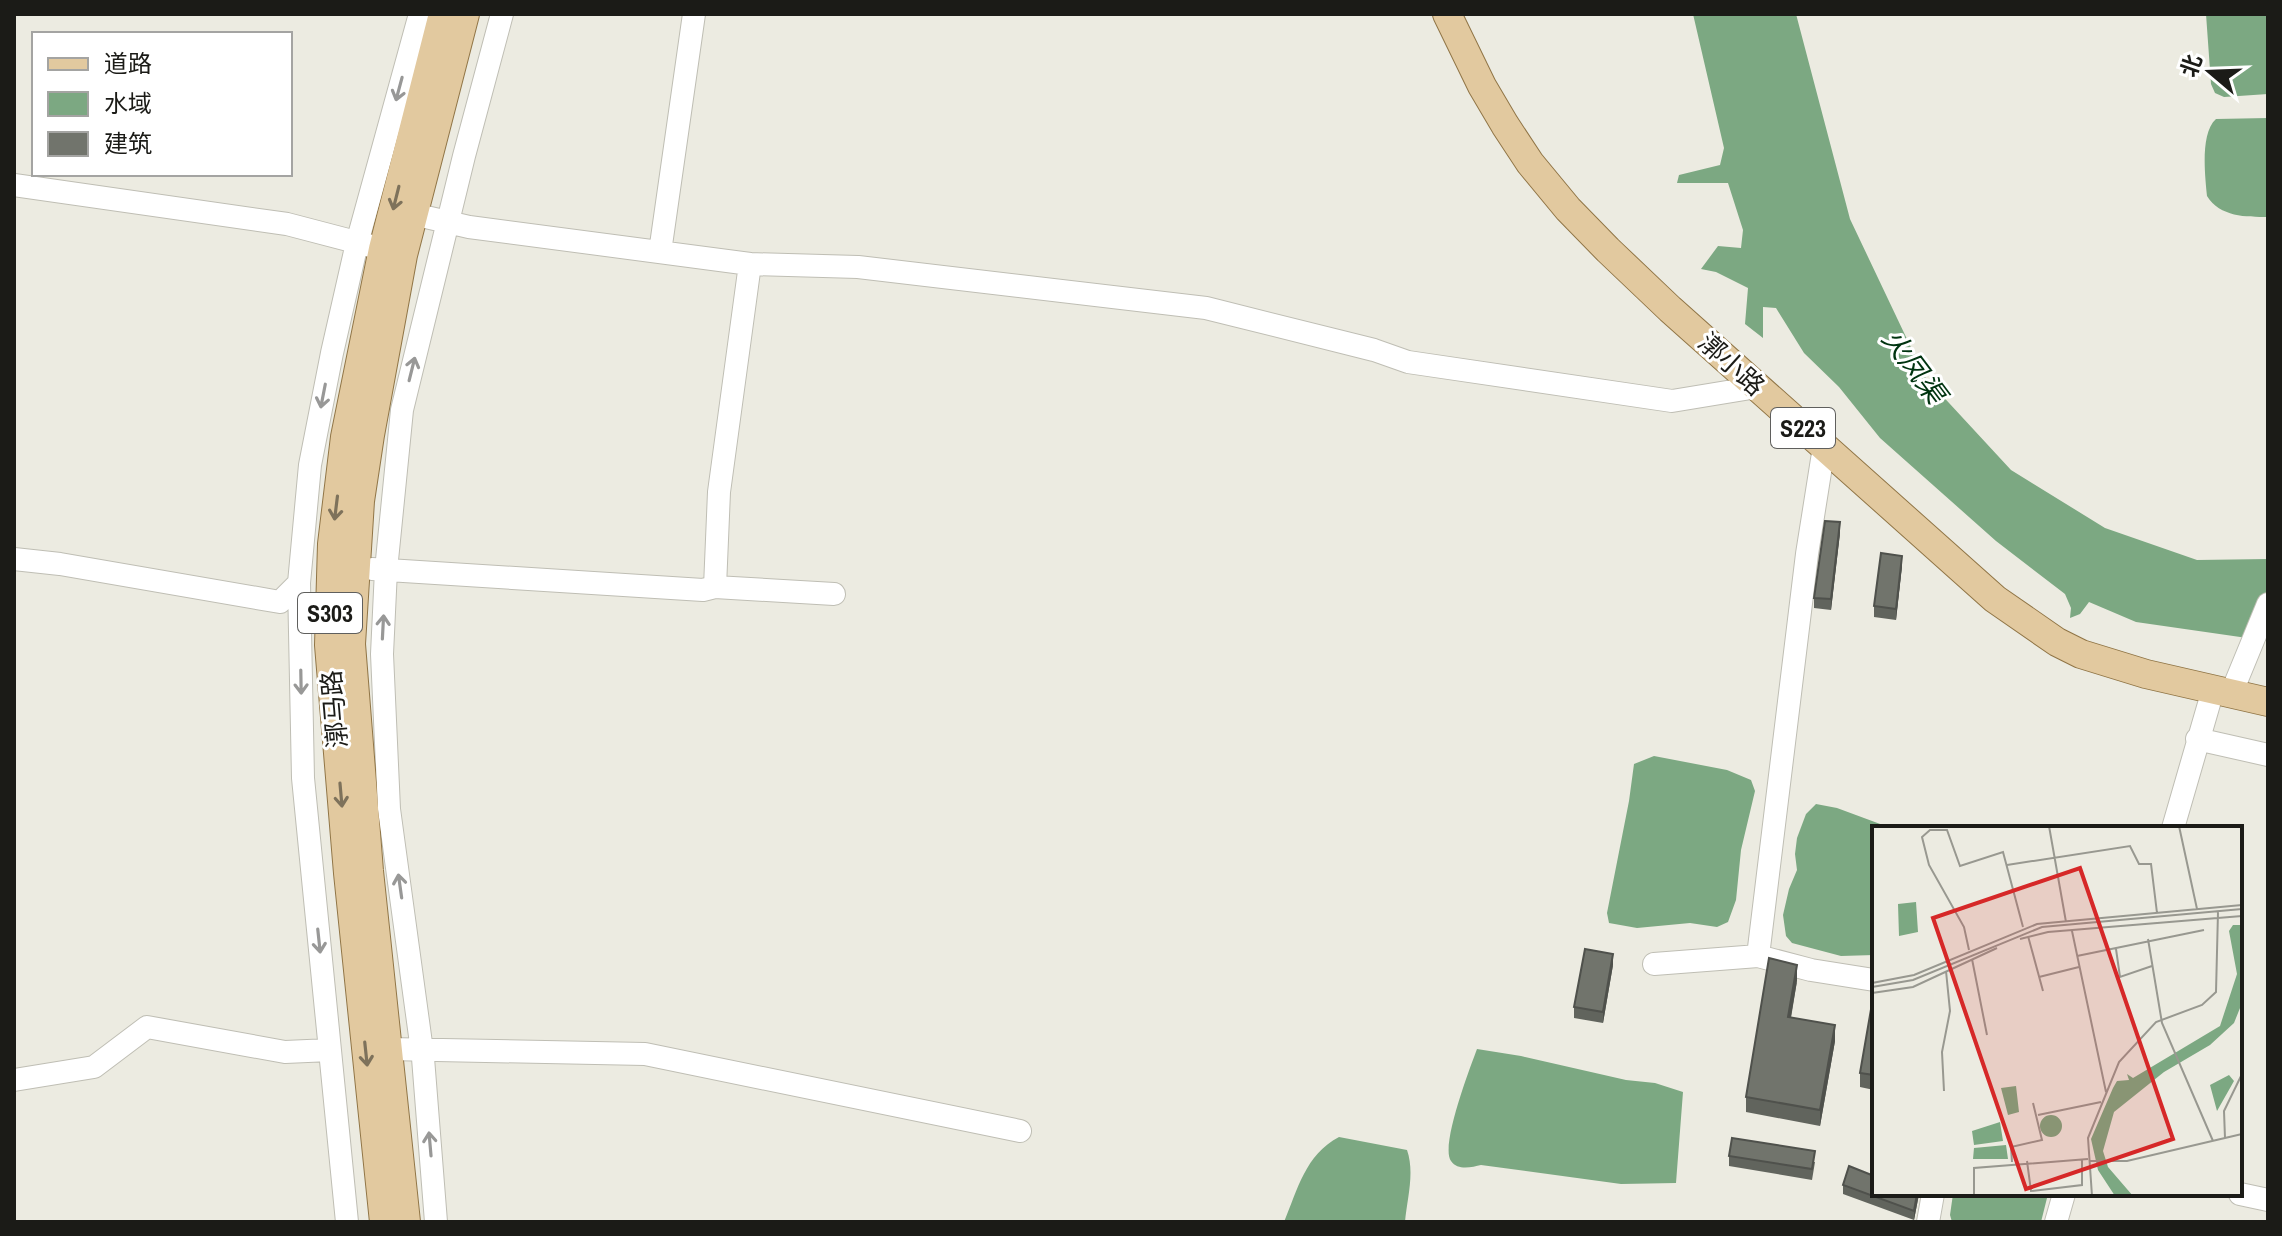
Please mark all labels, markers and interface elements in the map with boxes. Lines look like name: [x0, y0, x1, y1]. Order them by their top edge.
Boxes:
legend: [32, 32, 292, 176]
north arrow: [2170, 32, 2250, 112]
text: 道路: [104, 47, 152, 79]
text: 北: [2173, 50, 2209, 81]
one-way arrow: [391, 76, 406, 102]
text: 水域: [104, 87, 152, 119]
text: 建筑: [104, 127, 152, 159]
one-way arrow: [387, 184, 402, 210]
water label: 火凤渠: [1874, 321, 1957, 414]
street label: 漷小路: [1691, 325, 1773, 403]
one-way arrow: [406, 357, 421, 382]
one-way arrow: [315, 383, 330, 408]
road number: S223: [1771, 408, 1835, 448]
one-way arrow: [329, 494, 344, 521]
road number: S303: [298, 593, 362, 633]
one-way arrow: [376, 614, 391, 641]
one-way arrow: [293, 668, 308, 695]
street label: 漷马路: [313, 669, 355, 749]
one-way arrow: [334, 781, 349, 808]
inset map: [1872, 826, 2242, 1196]
one-way arrow: [392, 874, 407, 899]
one-way arrow: [312, 927, 327, 954]
one-way arrow: [359, 1040, 374, 1067]
one-way arrow: [422, 1131, 437, 1158]

